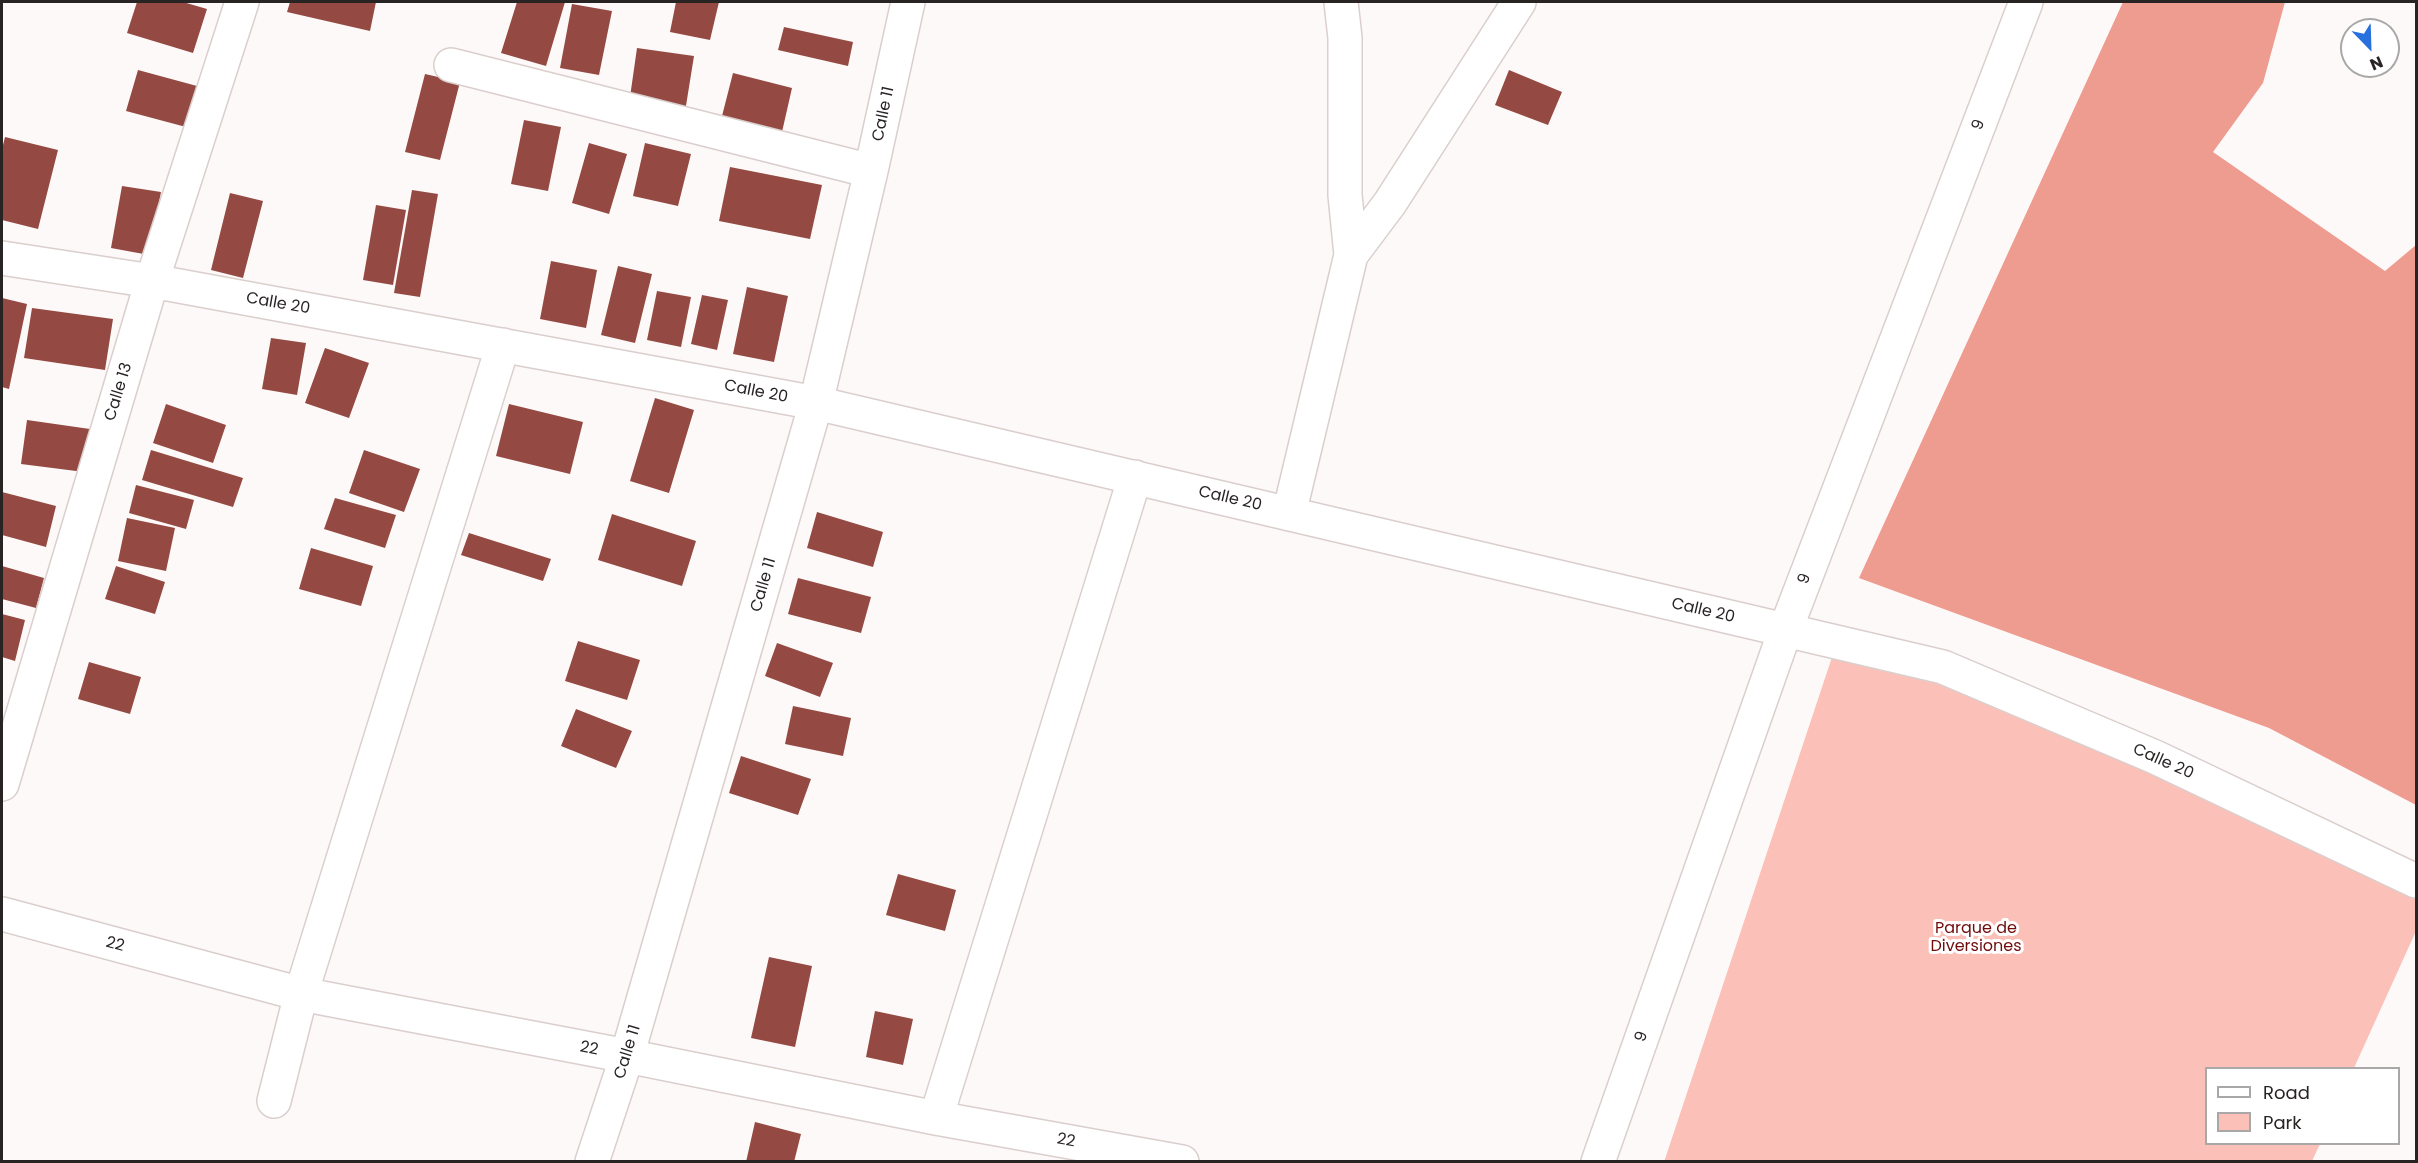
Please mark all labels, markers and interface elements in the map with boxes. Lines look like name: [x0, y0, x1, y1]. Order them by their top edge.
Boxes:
north arrow: [2340, 18, 2400, 78]
text: N: [2366, 50, 2386, 76]
street label: Calle 11: [869, 85, 899, 143]
street label: 9: [1968, 117, 1990, 133]
street label: Calle 20: [245, 289, 311, 319]
street label: Calle 13: [101, 361, 137, 423]
street label: Calle 20: [723, 376, 789, 408]
street label: Calle 20: [1196, 482, 1264, 516]
street label: Calle 11: [747, 556, 781, 614]
street label: 9: [1794, 571, 1816, 587]
street label: Calle 20: [1669, 594, 1737, 628]
street label: Calle 20: [2130, 740, 2196, 784]
park label: Parque de Diversiones: [1930, 919, 2022, 957]
street label: 22: [104, 933, 126, 957]
street label: Calle 11: [611, 1023, 645, 1081]
street label: 9: [1631, 1029, 1653, 1045]
street label: 22: [578, 1038, 600, 1060]
legend: [2205, 1067, 2400, 1145]
text: Road: [2263, 1080, 2310, 1105]
text: Park: [2263, 1110, 2302, 1135]
street label: 22: [1055, 1130, 1077, 1152]

